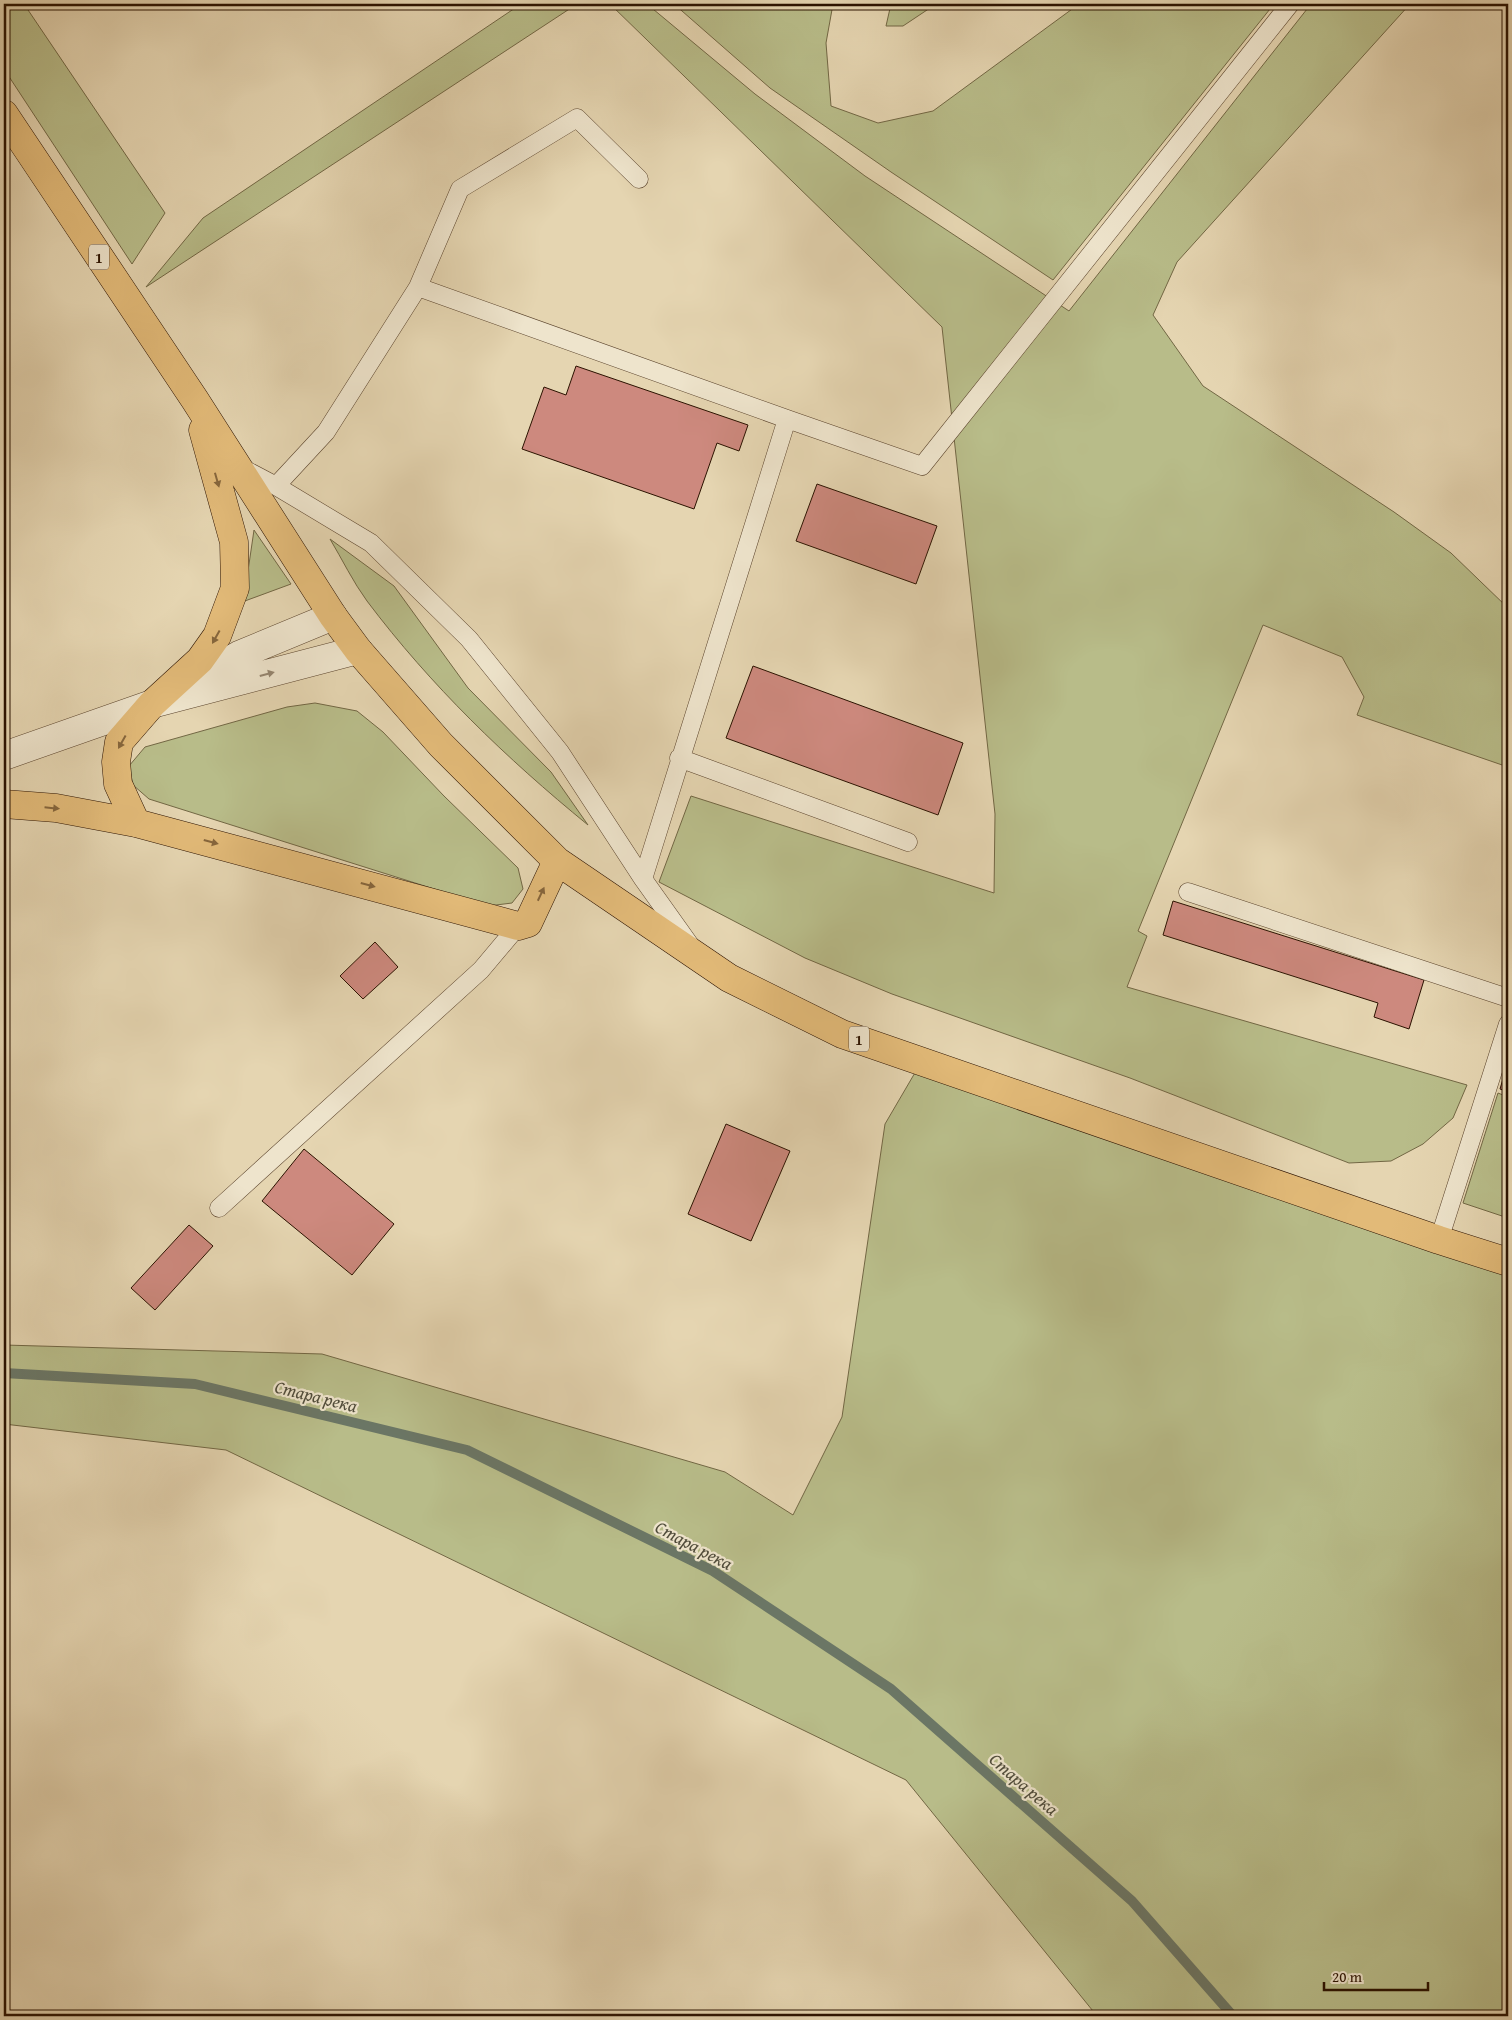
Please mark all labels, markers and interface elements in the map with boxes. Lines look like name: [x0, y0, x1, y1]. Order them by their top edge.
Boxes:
road number: 1: [89, 244, 109, 270]
one-way arrow: [214, 473, 222, 488]
one-way arrow: [212, 629, 220, 644]
one-way arrow: [260, 670, 275, 678]
one-way arrow: [118, 734, 126, 749]
one-way arrow: [45, 804, 61, 812]
one-way arrow: [204, 839, 219, 847]
one-way arrow: [360, 881, 375, 889]
one-way arrow: [537, 887, 545, 901]
road number: 1: [849, 1026, 869, 1052]
water label: Стара река: [272, 1373, 361, 1419]
water label: Стара река: [651, 1513, 738, 1577]
water label: Стара река: [983, 1746, 1065, 1822]
scale bar: [1324, 1960, 1428, 1992]
text: 20 m: [1332, 1966, 1363, 1987]

